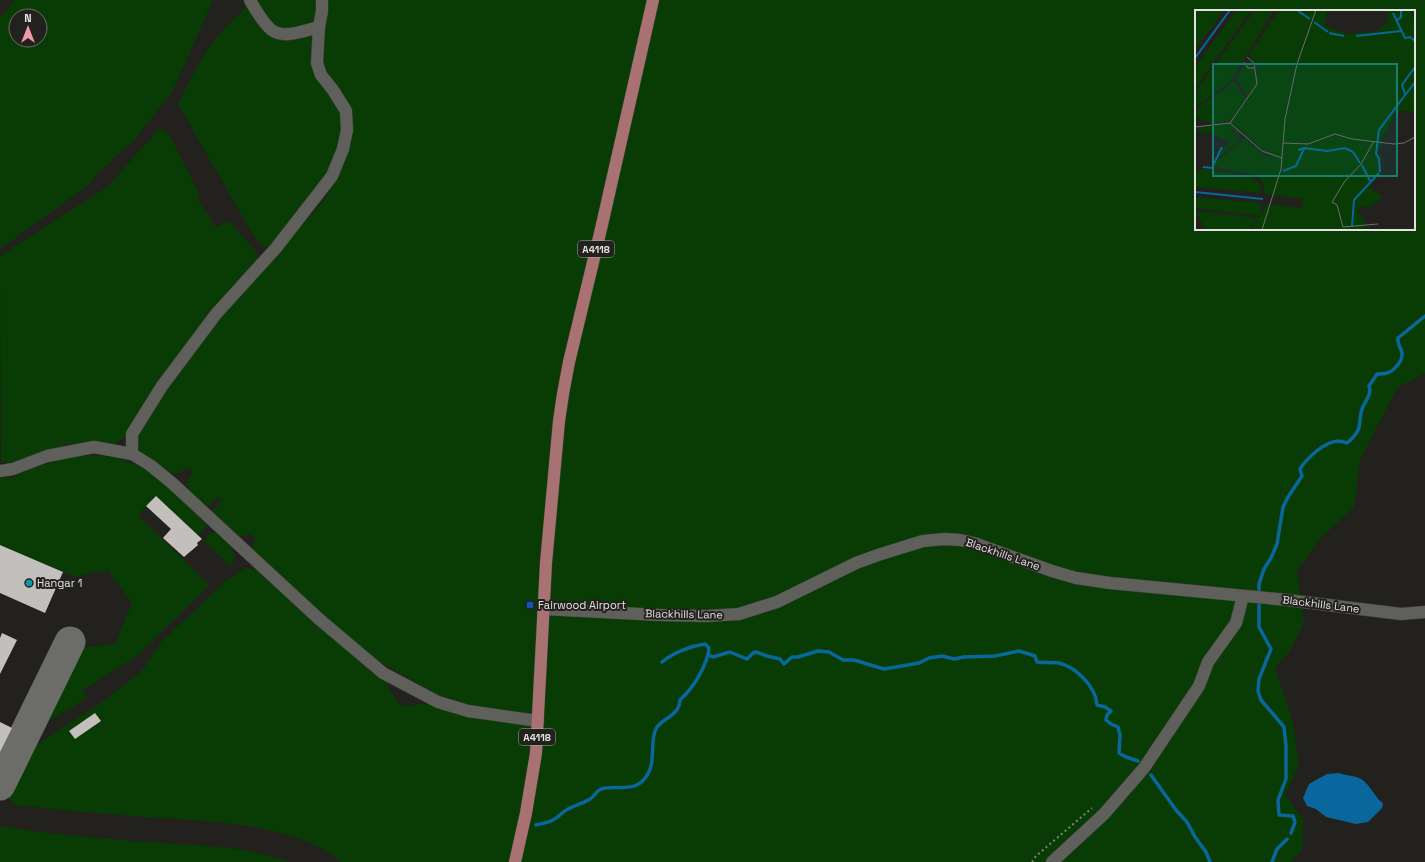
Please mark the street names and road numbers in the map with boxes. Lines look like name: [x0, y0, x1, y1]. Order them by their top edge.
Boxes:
road number: A4118: [578, 241, 614, 257]
street label: Blackhills Lane: [964, 535, 1042, 573]
street label: Blackhills Lane: [1282, 592, 1360, 616]
street label: Blackhills Lane: [645, 606, 723, 622]
road number: A4118: [519, 729, 555, 745]

